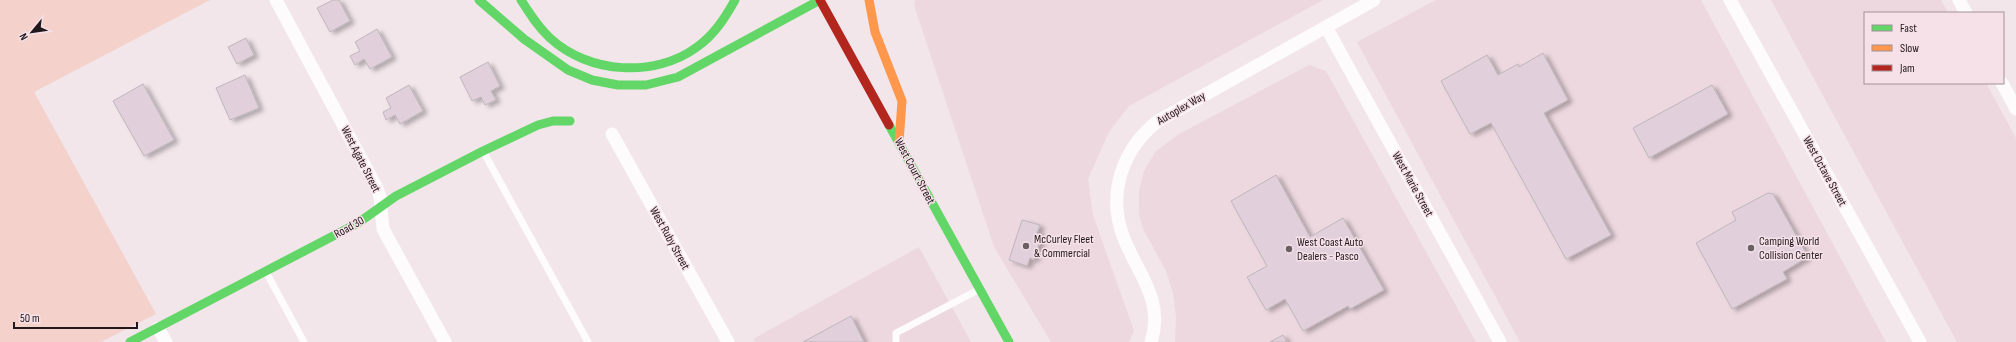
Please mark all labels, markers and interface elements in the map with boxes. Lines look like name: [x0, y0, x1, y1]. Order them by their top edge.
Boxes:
north arrow: [12, 12, 52, 52]
legend: [1864, 12, 2004, 84]
text: Fast: [1900, 21, 1917, 36]
text: N: [17, 31, 31, 42]
text: Slow: [1900, 41, 1919, 56]
text: Jam: [1899, 61, 1915, 76]
street label: Autoplex Way: [1153, 88, 1209, 129]
street label: West Agate Street: [337, 124, 384, 195]
street label: West Octave Street: [1799, 134, 1850, 209]
street label: West Court Street: [891, 136, 938, 207]
street label: West Marie Street: [1389, 149, 1437, 220]
street label: West Ruby Street: [646, 204, 693, 273]
street label: Road 30: [331, 213, 367, 242]
place label: McCurley Fleet & Commercial: [1034, 232, 1094, 261]
place label: Camping World Collision Center: [1759, 234, 1823, 263]
place label: West Coast Auto Dealers - Pasco: [1297, 235, 1363, 264]
marker: McCurley Fleet & Commercial: [1021, 241, 1031, 251]
marker: Camping World Collision Center: [1746, 243, 1756, 253]
marker: West Coast Auto Dealers - Pasco: [1284, 244, 1294, 254]
scale bar: [14, 304, 137, 330]
text: 50 m: [20, 311, 40, 326]

